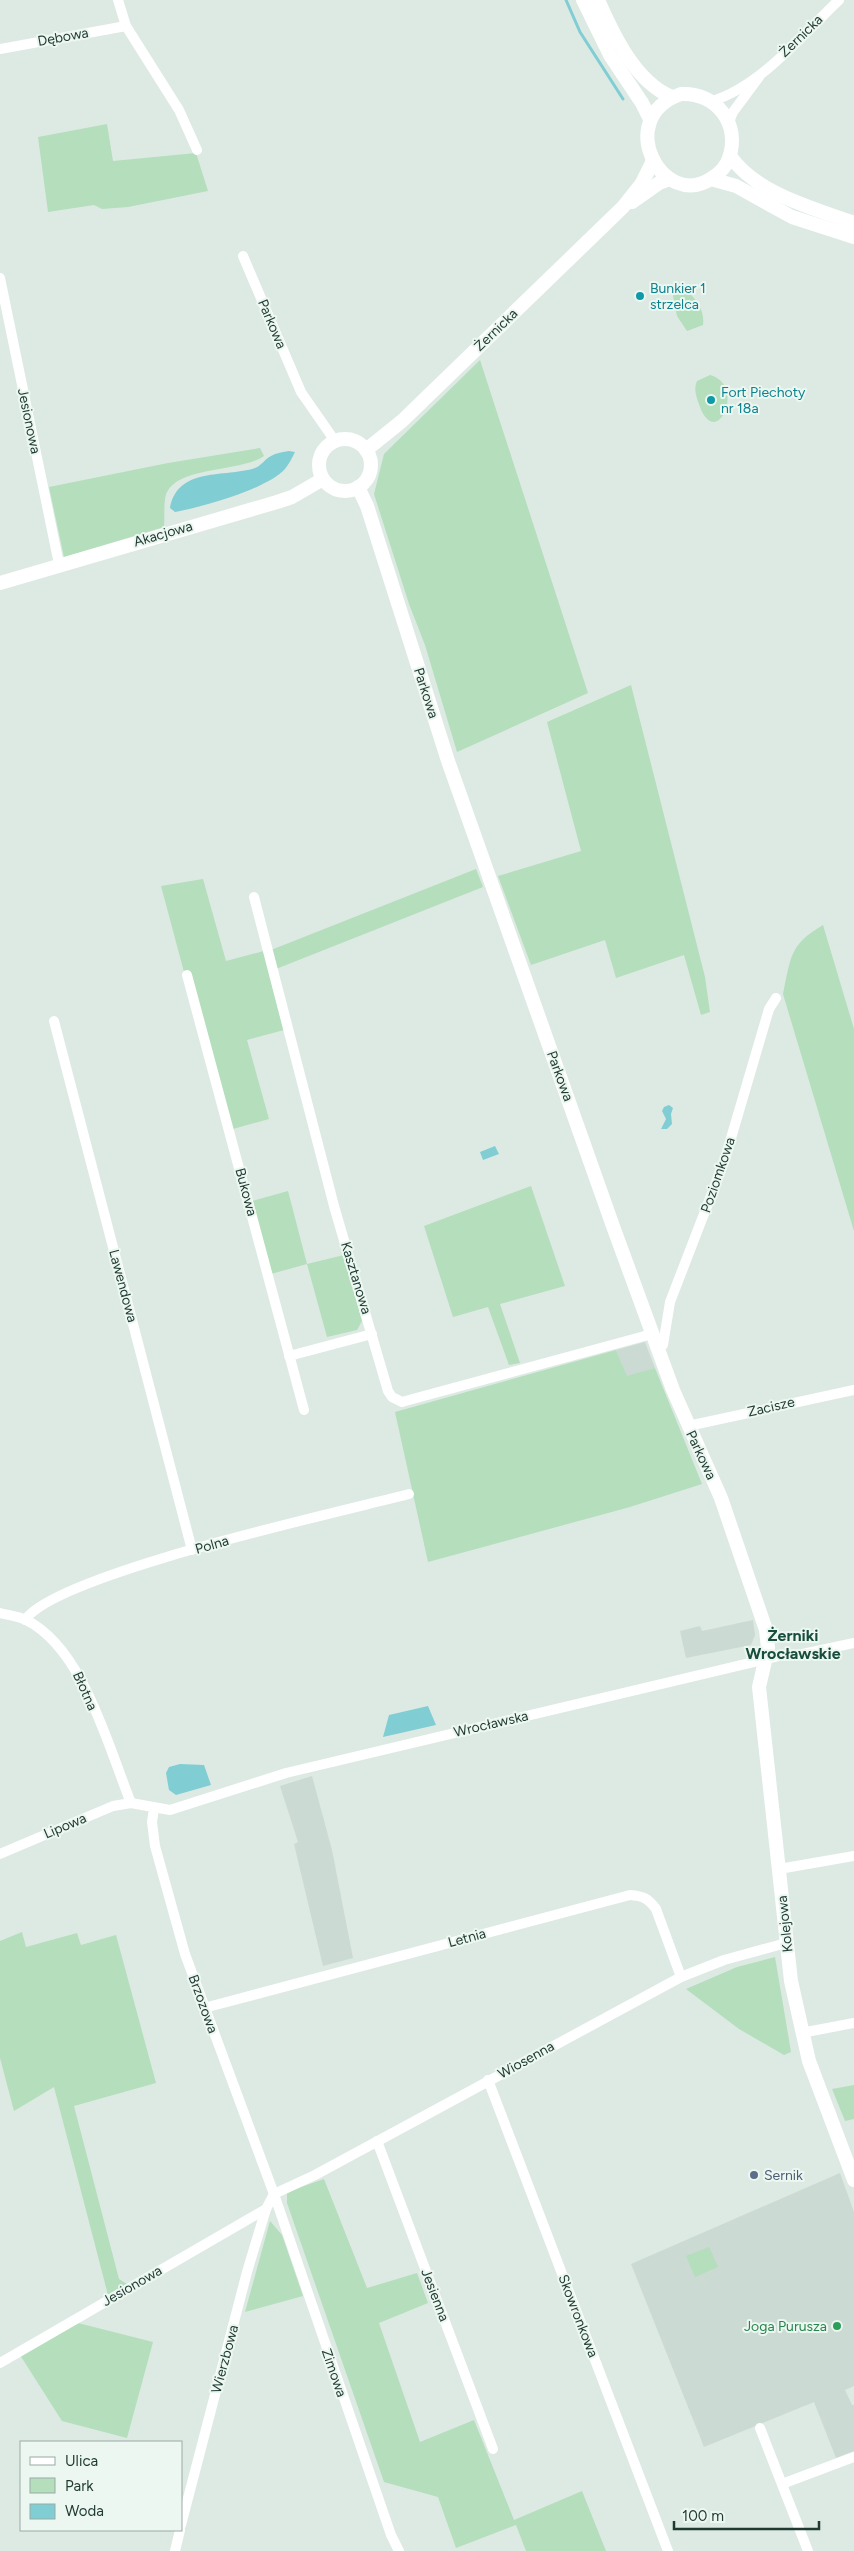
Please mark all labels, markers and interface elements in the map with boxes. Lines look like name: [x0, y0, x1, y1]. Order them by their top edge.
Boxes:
street label: Żernicka: [776, 11, 826, 61]
street label: Dębowa: [36, 24, 90, 50]
place label: Bunkier 1 strzelca: [650, 280, 706, 313]
marker: Bunkier 1 strzelca: [634, 290, 646, 302]
street label: Parkowa: [254, 297, 290, 351]
street label: Żernicka: [471, 305, 521, 355]
place label: Fort Piechoty nr 18a: [721, 384, 806, 417]
street label: Jesionowa: [14, 387, 44, 455]
marker: Fort Piechoty nr 18a: [705, 394, 717, 406]
street label: Akacjowa: [132, 517, 194, 551]
street label: Parkowa: [410, 665, 442, 721]
street label: Parkowa: [543, 1048, 577, 1104]
street label: Poziomkowa: [697, 1135, 739, 1215]
street label: Bukowa: [231, 1166, 261, 1218]
street label: Kasztanowa: [337, 1240, 375, 1316]
street label: Lawendowa: [105, 1248, 141, 1324]
street label: Zacisze: [746, 1393, 797, 1421]
street label: Parkowa: [682, 1428, 720, 1482]
street label: Polna: [193, 1532, 231, 1558]
district label: Żerniki Wrocławskie: [745, 1626, 841, 1663]
street label: Błotna: [69, 1669, 101, 1713]
street label: Wrocławska: [452, 1707, 530, 1741]
street label: Lipowa: [41, 1809, 89, 1843]
street label: Kolejowa: [774, 1895, 796, 1953]
street label: Letnia: [446, 1925, 488, 1951]
street label: Brzozowa: [185, 1972, 221, 2036]
street label: Wiosenna: [495, 2038, 557, 2082]
place label: Sernik: [764, 2167, 803, 2184]
marker: Sernik: [748, 2169, 760, 2181]
street label: Jesionowa: [99, 2262, 165, 2310]
street label: Jesienna: [417, 2266, 453, 2324]
street label: Skowronkowa: [554, 2272, 602, 2360]
place label: Joga Purusza: [744, 2318, 827, 2335]
marker: Joga Purusza: [831, 2320, 843, 2332]
street label: Wierzbowa: [208, 2323, 242, 2395]
street label: Zimowa: [318, 2347, 350, 2399]
legend: [20, 2441, 182, 2531]
text: Ulica: [65, 2452, 98, 2470]
text: Park: [65, 2477, 94, 2495]
scale bar: [674, 2498, 819, 2530]
text: Woda: [65, 2502, 104, 2520]
text: 100 m: [682, 2507, 724, 2525]

